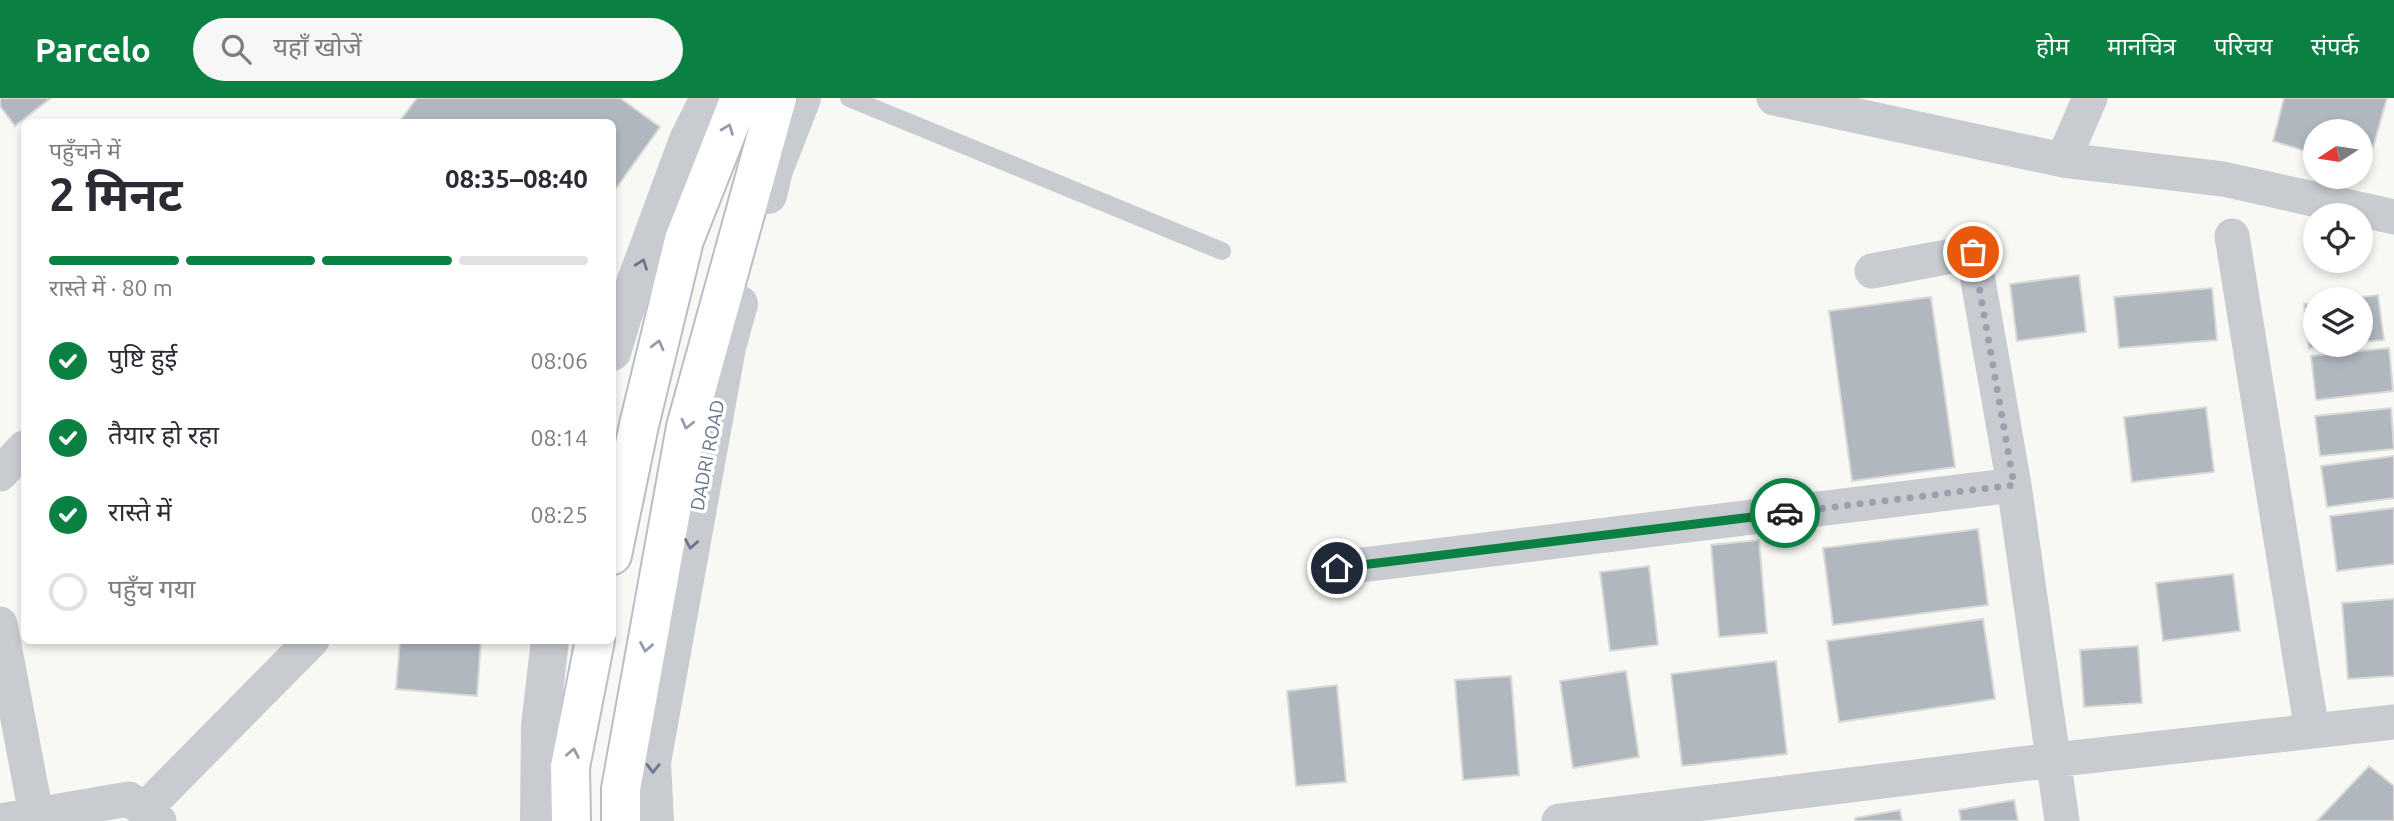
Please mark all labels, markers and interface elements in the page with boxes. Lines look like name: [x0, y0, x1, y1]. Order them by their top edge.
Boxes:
search box: [193, 18, 683, 81]
icon: search: [217, 30, 255, 68]
text: Parcelo: [35, 31, 151, 68]
text: यहाँ खोजें: [273, 32, 362, 61]
text: होम: [2036, 33, 2069, 60]
text: मानचित्र: [2107, 33, 2176, 60]
text: परिचय: [2214, 33, 2273, 60]
text: संपर्क: [2311, 33, 2359, 60]
north arrow: [2303, 119, 2373, 189]
map controls: [2303, 119, 2373, 357]
one-way arrow: [719, 124, 733, 136]
text: पहुँचने में: [49, 138, 121, 163]
text: 08:35–08:40: [445, 164, 588, 193]
text: 2 मिनट: [49, 168, 182, 220]
button: locate: [2303, 203, 2373, 273]
pin: [1943, 222, 2003, 282]
icon: bag: [1954, 233, 1992, 271]
one-way arrow: [634, 259, 648, 271]
text: रास्ते में · 80 m: [49, 275, 173, 300]
button: layers: [2303, 287, 2373, 357]
one-way arrow: [650, 339, 664, 351]
icon: check: [49, 342, 87, 380]
text: पुष्टि हुई: [108, 343, 177, 372]
text: 08:06: [530, 348, 588, 373]
street label: DADRI ROAD: [685, 398, 729, 512]
one-way arrow: [681, 418, 695, 430]
icon: check: [49, 419, 87, 457]
text: तैयार हो रहा: [108, 420, 219, 449]
text: 08:14: [530, 425, 588, 450]
courier: [1750, 478, 1820, 548]
icon: car: [1766, 494, 1804, 532]
icon: check: [49, 496, 87, 534]
text: रास्ते में: [108, 497, 172, 526]
text: 08:25: [530, 502, 588, 527]
one-way arrow: [684, 537, 699, 549]
pin: [1307, 538, 1367, 598]
icon: home: [1318, 549, 1356, 587]
text: पहुँच गया: [108, 574, 196, 603]
one-way arrow: [640, 641, 655, 653]
one-way arrow: [564, 747, 579, 759]
one-way arrow: [645, 763, 661, 774]

